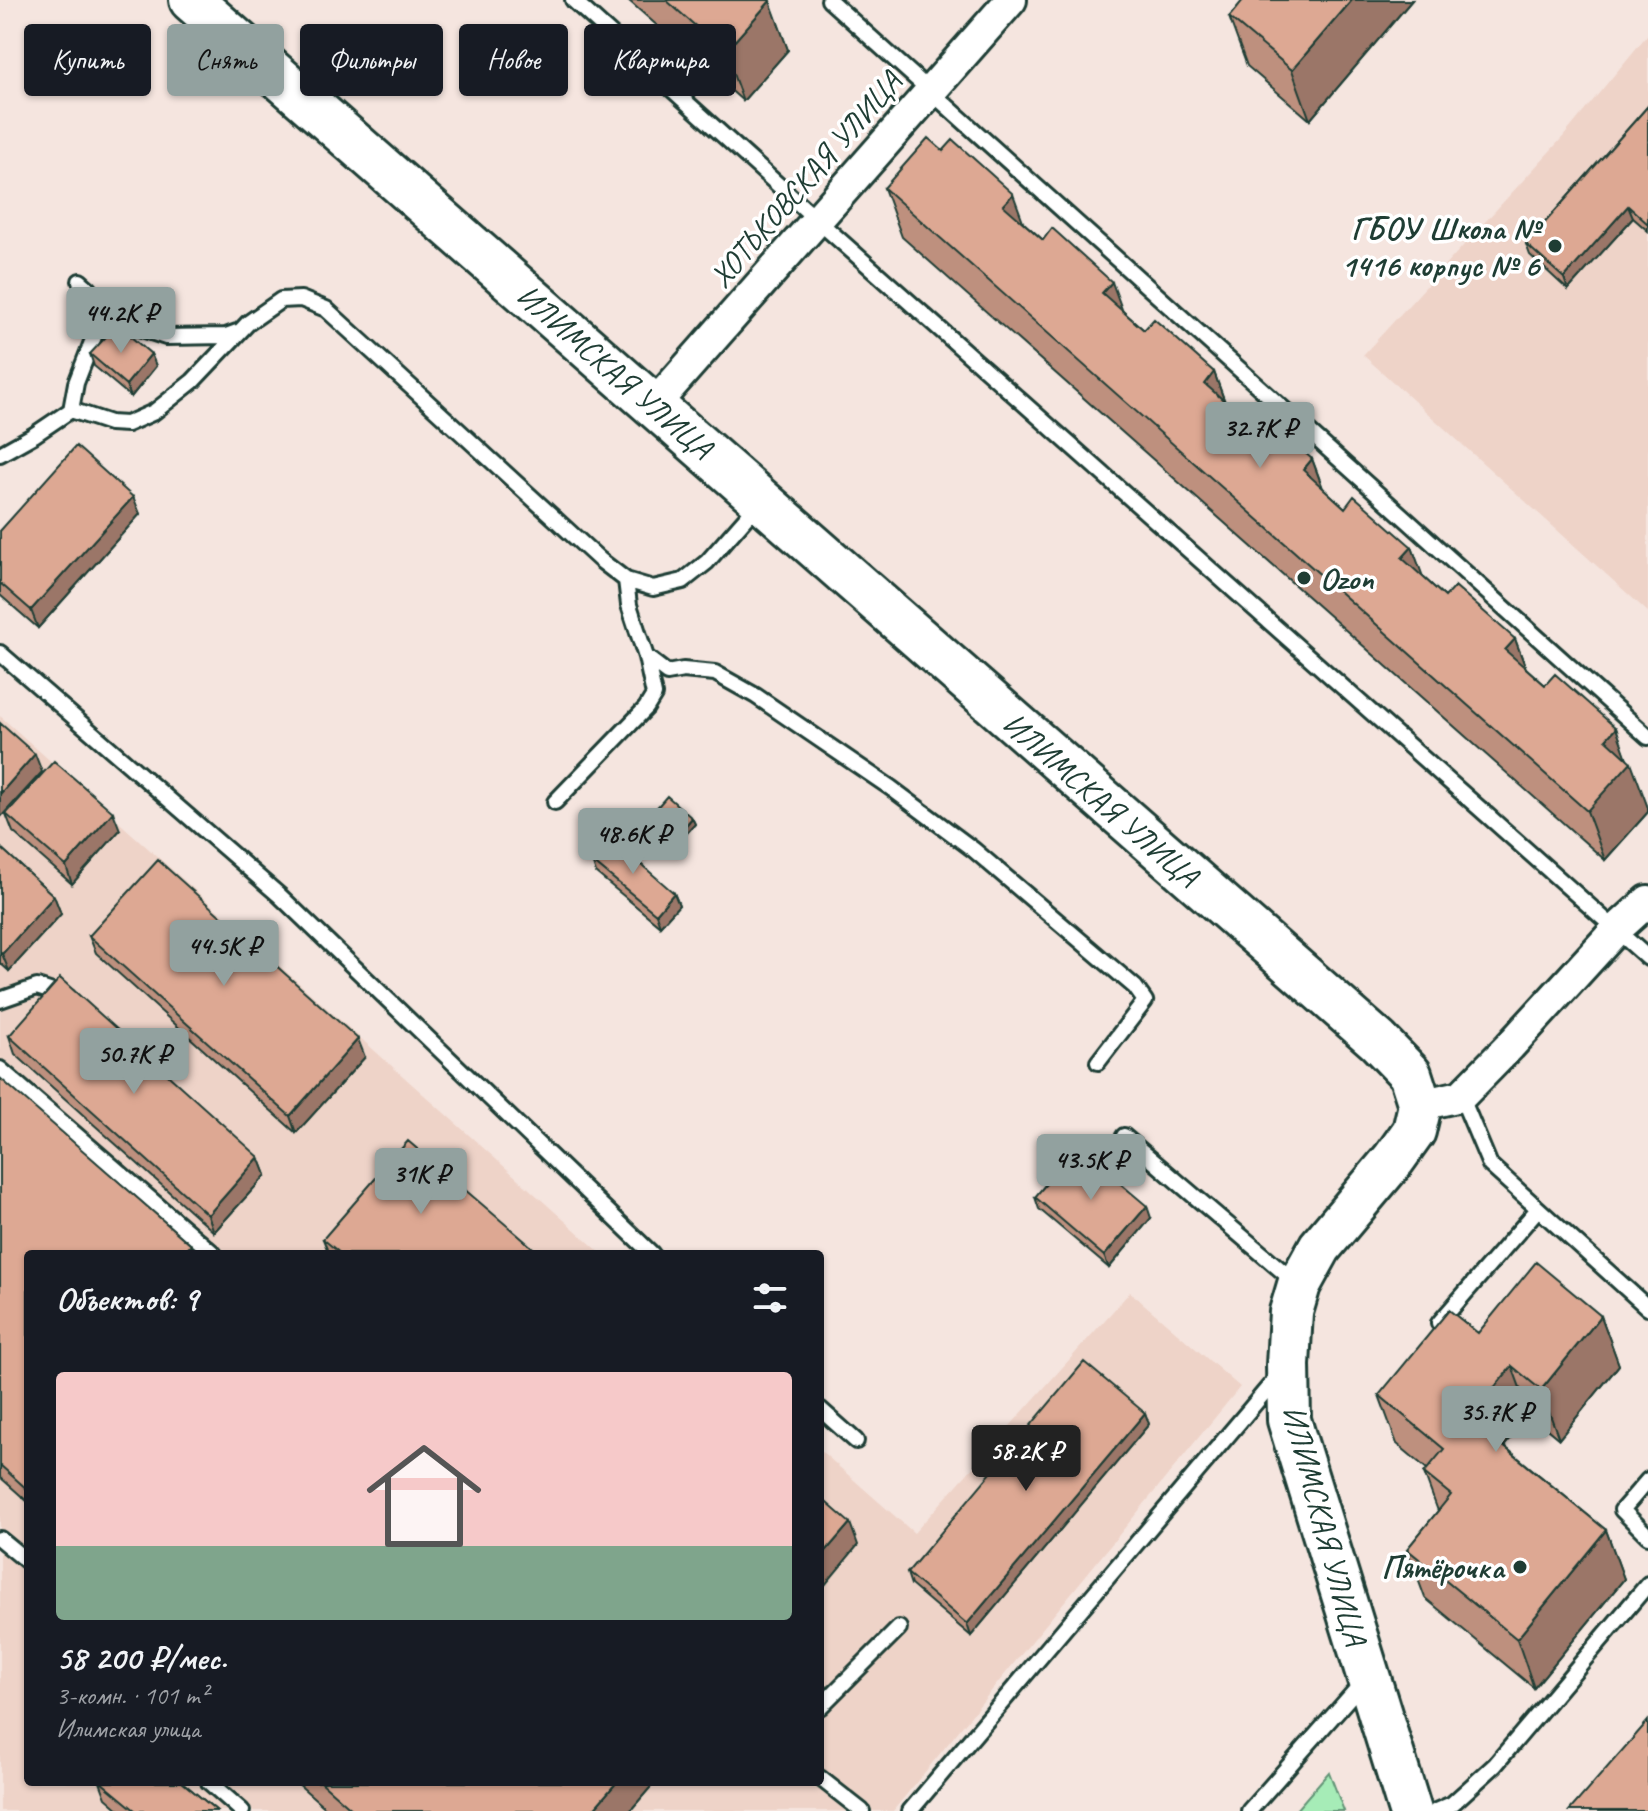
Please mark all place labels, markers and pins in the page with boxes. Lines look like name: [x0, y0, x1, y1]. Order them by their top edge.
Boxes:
place label: ГБОУ Школа № 1416 корпус № 6: [1341, 208, 1544, 286]
marker: ГБОУ Школа № 1416 корпус № 6: [1546, 237, 1564, 255]
pin: 44.2K ₽: [47, 287, 195, 355]
pin: 32.7K ₽: [1186, 402, 1334, 470]
place label: Ozon: [1320, 558, 1375, 599]
marker: Ozon: [1295, 569, 1313, 587]
pin: 48.6K ₽: [559, 808, 707, 876]
pin: 44.5K ₽: [150, 920, 298, 988]
pin: 50.7K ₽: [60, 1028, 208, 1096]
pin: 43.5K ₽: [1017, 1134, 1165, 1202]
pin: 31K ₽: [365, 1148, 477, 1216]
pin: 35.7K ₽: [1422, 1386, 1570, 1454]
pin: 58.2K ₽: [952, 1425, 1100, 1493]
place label: Пятёрочка: [1381, 1547, 1506, 1588]
marker: Пятёрочка: [1511, 1558, 1529, 1576]

